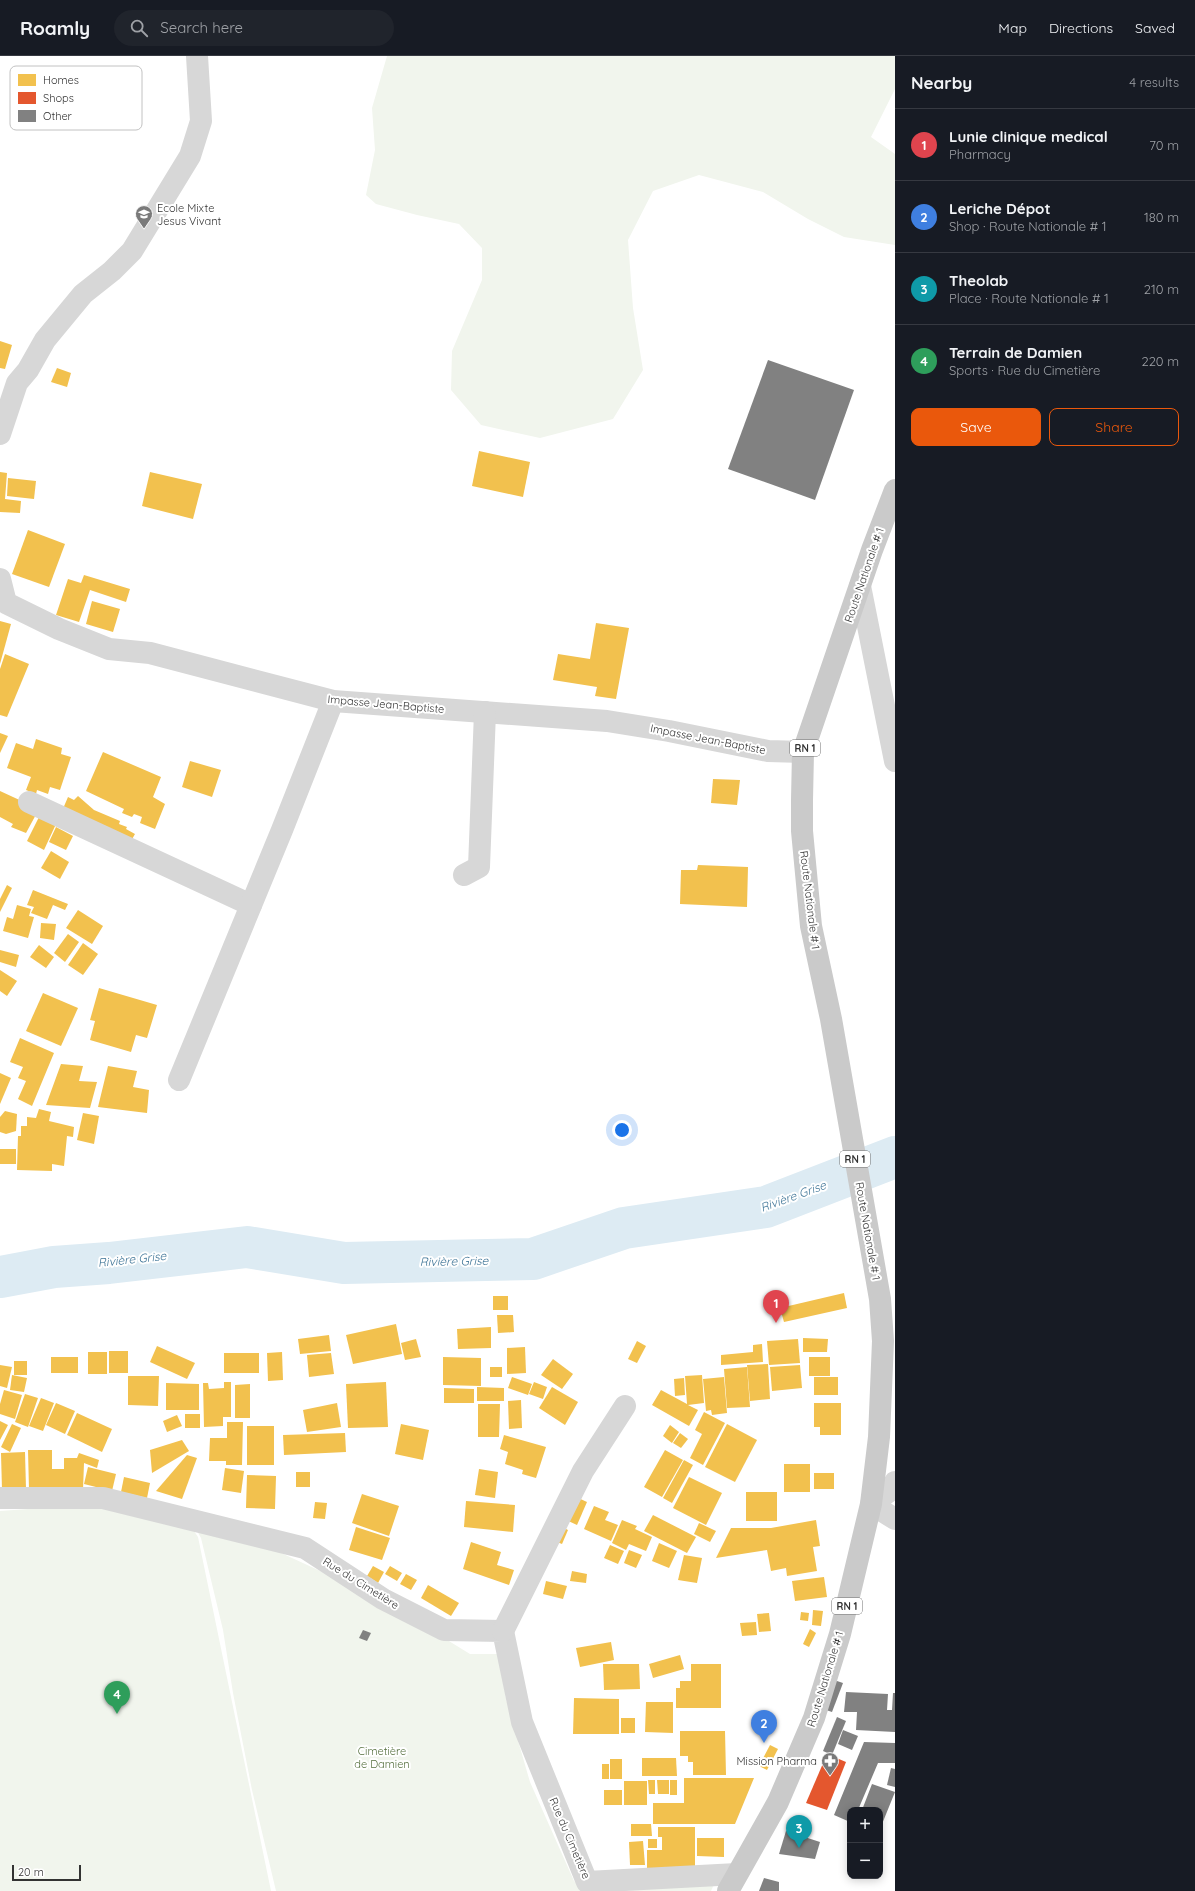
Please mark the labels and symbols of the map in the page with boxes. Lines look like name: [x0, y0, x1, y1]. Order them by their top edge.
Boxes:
legend: [10, 66, 142, 130]
text: Homes: [43, 73, 79, 87]
text: Shops: [43, 91, 74, 105]
text: Other: [43, 109, 73, 123]
place label: Ecole Mixte Jesus Vivant: [157, 201, 222, 228]
school or university icon: Ecole Mixte Jesus Vivant: [134, 204, 154, 229]
street label: Route Nationale # 1: [841, 526, 887, 624]
street label: Impasse Jean-Baptiste: [327, 692, 445, 716]
street label: Impasse Jean-Baptiste: [649, 721, 767, 757]
road number: RN 1: [790, 740, 820, 756]
street label: Route Nationale # 1: [797, 850, 823, 950]
your location: [612, 1120, 632, 1140]
road number: RN 1: [840, 1151, 870, 1167]
water label: Rivière Grise: [758, 1177, 829, 1215]
street label: Route Nationale # 1: [852, 1181, 884, 1281]
water label: Rivière Grise: [97, 1248, 168, 1270]
water label: Rivière Grise: [420, 1253, 490, 1269]
pin: 1: [763, 1290, 789, 1323]
street label: Rue du Cimetière: [320, 1554, 402, 1612]
road number: RN 1: [832, 1598, 862, 1614]
street label: Route Nationale # 1: [804, 1629, 846, 1729]
pin: 4: [104, 1681, 130, 1714]
pin: 2: [751, 1710, 777, 1743]
park label: Cimetière de Damien: [354, 1744, 410, 1771]
pharmacy icon: Mission Pharma: [820, 1751, 840, 1776]
place label: Mission Pharma: [736, 1754, 817, 1768]
street label: Rue du Cimetière: [547, 1795, 593, 1881]
pin: 3: [786, 1815, 812, 1848]
scale bar: [12, 1863, 81, 1882]

